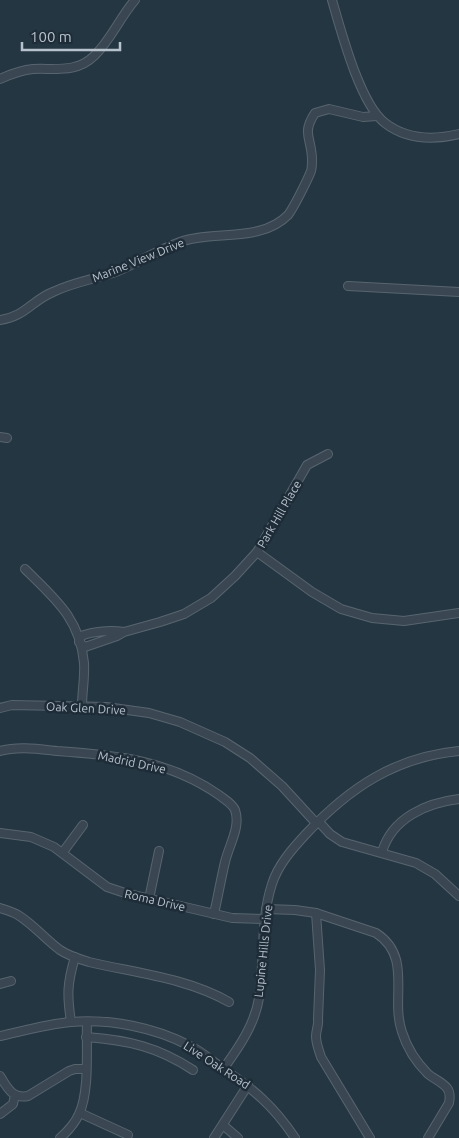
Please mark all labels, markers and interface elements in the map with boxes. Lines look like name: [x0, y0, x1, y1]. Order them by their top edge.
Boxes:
scale bar: [22, 20, 120, 52]
text: 100 m: [30, 28, 72, 45]
street label: Marine View Drive: [90, 236, 186, 284]
street label: Park Hill Place: [254, 478, 304, 550]
street label: Oak Glen Drive: [46, 699, 126, 717]
street label: Madrid Drive: [97, 748, 167, 776]
street label: Roma Drive: [123, 887, 187, 913]
street label: Lupine Hills Drive: [252, 904, 274, 998]
street label: Live Oak Road: [182, 1039, 252, 1091]

